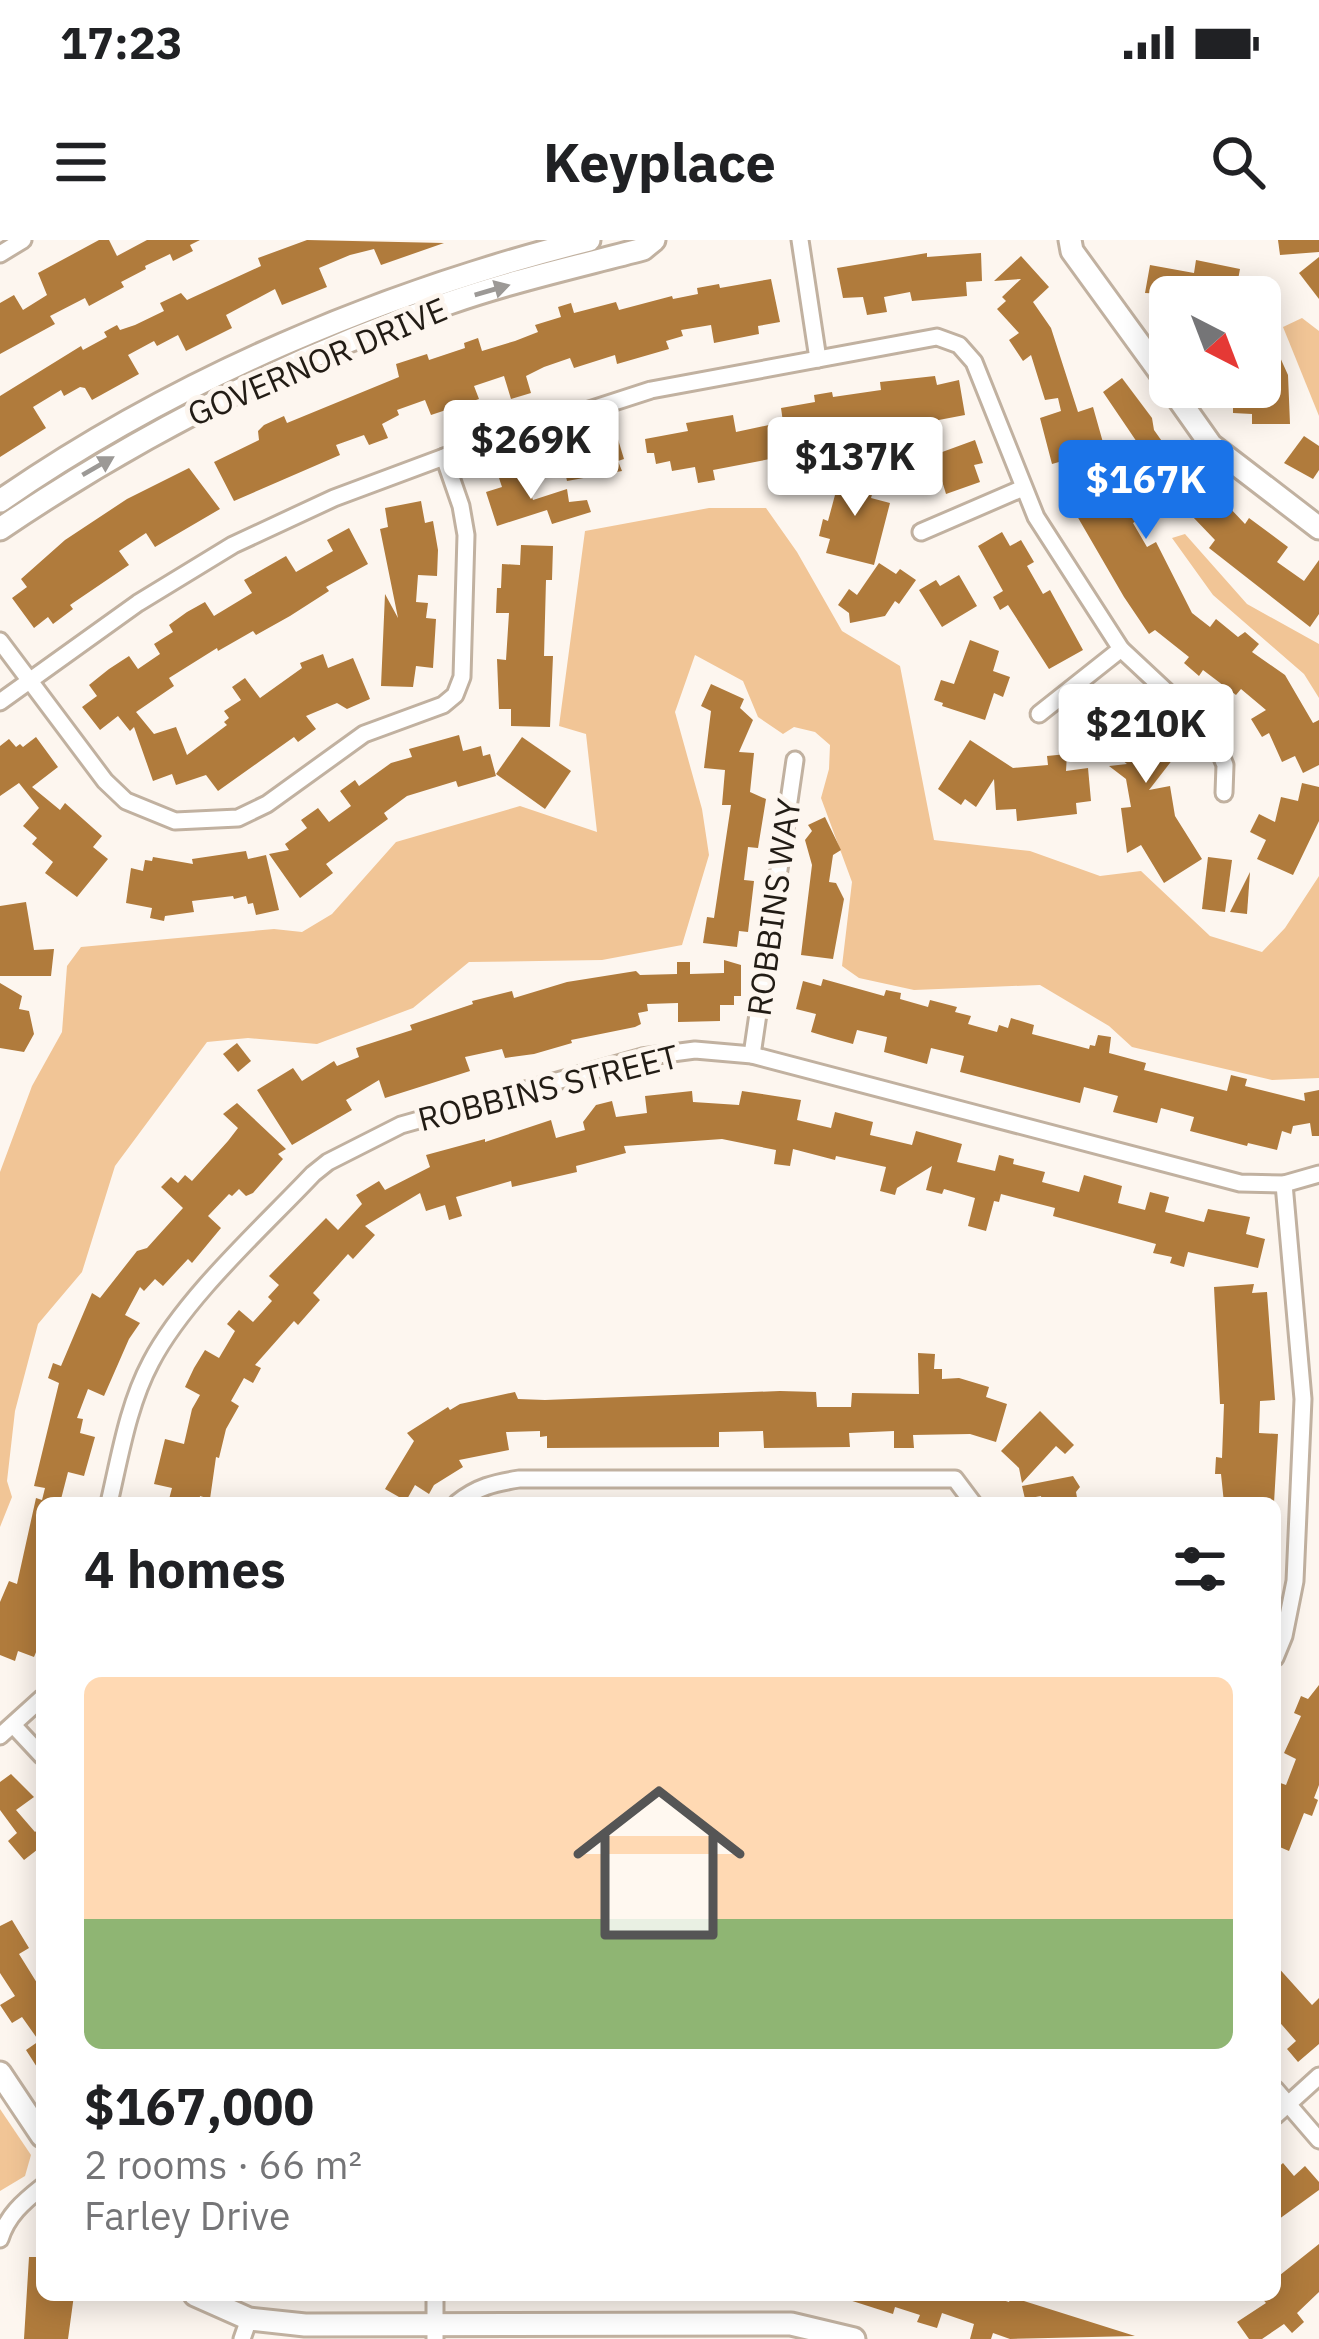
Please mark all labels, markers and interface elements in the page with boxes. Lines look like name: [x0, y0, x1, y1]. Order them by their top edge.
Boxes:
text: 17:23: [60, 13, 183, 71]
text: Keyplace: [543, 127, 776, 197]
icon: menu: [48, 129, 114, 195]
icon: search: [1205, 129, 1271, 195]
north arrow: [1149, 276, 1281, 408]
map controls: [1149, 276, 1281, 408]
one-way arrow: [474, 280, 511, 299]
street label: GOVERNOR DRIVE: [181, 287, 453, 435]
pin: $269K: [447, 400, 615, 502]
text: $269K: [471, 413, 591, 464]
pin: $137K: [771, 417, 939, 519]
text: $137K: [795, 430, 915, 481]
pin: $167K: [1062, 440, 1230, 542]
text: $167K: [1086, 453, 1206, 504]
one-way arrow: [82, 457, 115, 478]
pin: $210K: [1062, 684, 1230, 786]
text: $210K: [1086, 697, 1206, 748]
street label: ROBBINS WAY: [736, 795, 810, 1018]
street label: ROBBINS STREET: [413, 1034, 683, 1140]
text: 4 homes: [84, 1536, 286, 1602]
icon: filters: [1167, 1536, 1233, 1602]
icon: home: [551, 1755, 767, 1971]
text: $167,000: [84, 2073, 314, 2139]
text: 2 rooms · 66 m²: [84, 2139, 362, 2190]
text: Farley Drive: [84, 2190, 290, 2241]

